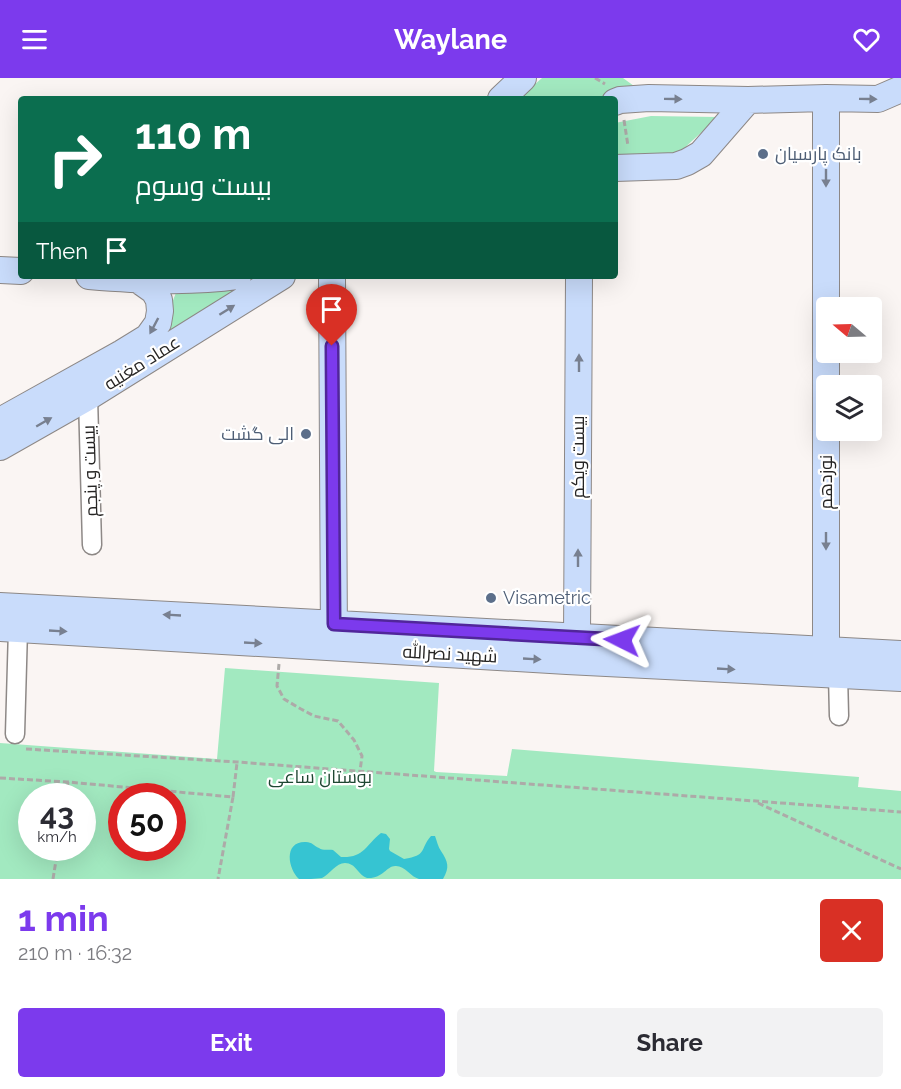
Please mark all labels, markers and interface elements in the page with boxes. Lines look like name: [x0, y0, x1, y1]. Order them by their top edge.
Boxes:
icon: menu: [18, 23, 51, 56]
icon: heart: [850, 23, 883, 56]
text: Waylane: [394, 24, 507, 55]
one-way arrow: [664, 94, 683, 103]
one-way arrow: [859, 94, 878, 104]
text: 110 m: [135, 110, 251, 159]
icon: right: [36, 120, 114, 198]
place label: بانک پارسیان: [775, 143, 862, 166]
marker: بانک پارسیان: [756, 147, 770, 161]
one-way arrow: [821, 168, 831, 187]
text: بیست وسوم: [135, 170, 272, 201]
icon: arrive: [100, 234, 133, 267]
text: Then: [36, 238, 88, 264]
pin: [306, 284, 357, 346]
icon: arrive: [315, 293, 348, 326]
north arrow: [816, 297, 882, 363]
map controls: [816, 297, 882, 441]
one-way arrow: [219, 305, 235, 316]
one-way arrow: [149, 318, 159, 335]
street label: عماد مغنیه: [100, 331, 184, 394]
one-way arrow: [574, 354, 584, 373]
button: layers: [816, 375, 882, 441]
street label: بیست ویکم: [567, 415, 590, 499]
one-way arrow: [36, 417, 53, 427]
place label: الی گشت: [221, 423, 294, 445]
street label: بیست و پنجم: [77, 425, 104, 517]
marker: الی گشت: [299, 427, 313, 441]
street label: نوزدهم: [815, 455, 838, 509]
one-way arrow: [821, 531, 831, 550]
one-way arrow: [573, 549, 583, 568]
place label: Visametric: [503, 587, 591, 608]
marker: Visametric: [484, 591, 498, 605]
position arrow: [590, 608, 654, 672]
one-way arrow: [162, 611, 181, 620]
one-way arrow: [49, 626, 68, 636]
one-way arrow: [244, 638, 263, 647]
street label: شهید نصرالله: [402, 640, 498, 667]
one-way arrow: [522, 655, 541, 664]
one-way arrow: [717, 664, 736, 673]
park label: بوستان ساعی: [268, 766, 372, 788]
speed limit sign: 50: [108, 783, 186, 861]
text: 43: [40, 797, 74, 832]
text: km/h: [37, 828, 77, 846]
text: 1 min: [18, 897, 109, 939]
button: close: [820, 899, 883, 962]
text: 210 m · 16:32: [18, 941, 132, 965]
button: Exit: [18, 1008, 445, 1077]
button: Share: [457, 1008, 883, 1077]

